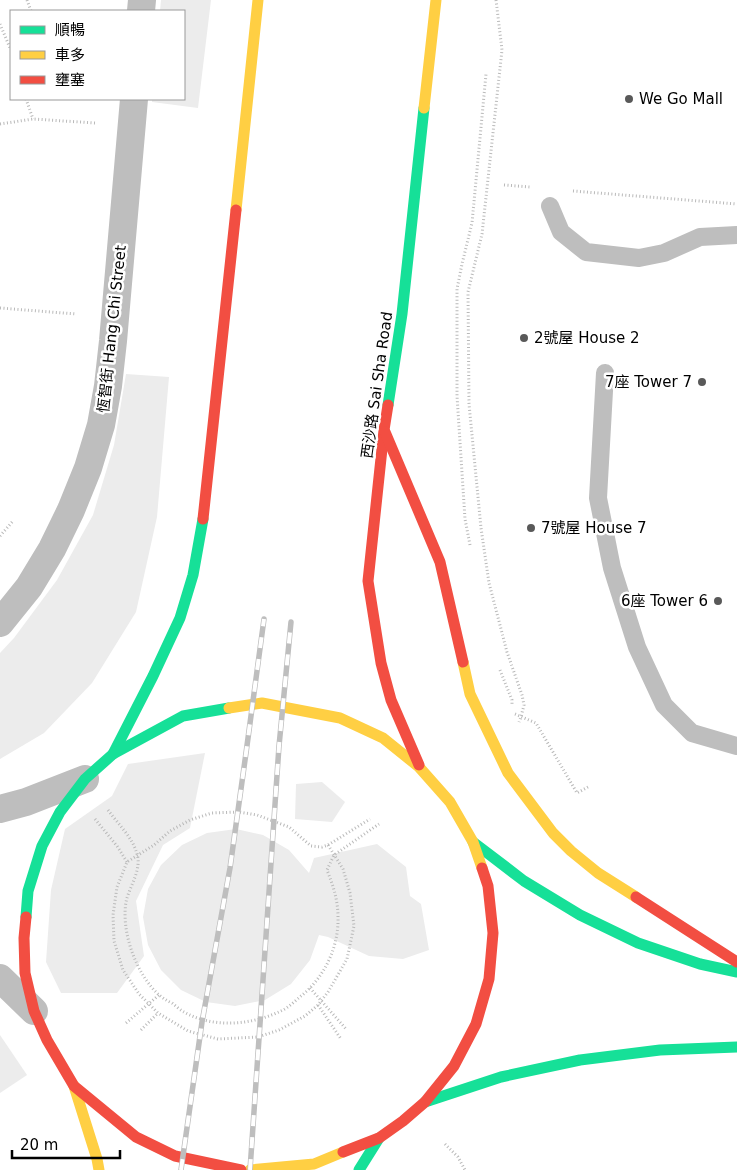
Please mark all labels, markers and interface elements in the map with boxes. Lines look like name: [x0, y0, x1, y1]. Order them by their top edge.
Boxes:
legend: [10, 10, 185, 100]
text: 順暢: [55, 21, 85, 39]
text: 車多: [55, 46, 85, 64]
text: 壅塞: [55, 71, 85, 89]
place label: We Go Mall: [639, 90, 723, 108]
marker: We Go Mall: [623, 93, 635, 105]
street label: 恆智街 Hang Chi Street: [94, 244, 130, 414]
street label: 西沙路 Sai Sha Road: [358, 310, 396, 460]
place label: 2號屋 House 2: [534, 329, 640, 347]
marker: 2號屋 House 2: [518, 332, 530, 344]
place label: 7座 Tower 7: [605, 373, 692, 391]
marker: 7座 Tower 7: [696, 376, 708, 388]
place label: 7號屋 House 7: [541, 519, 647, 537]
marker: 7號屋 House 7: [525, 522, 537, 534]
place label: 6座 Tower 6: [621, 592, 708, 610]
marker: 6座 Tower 6: [712, 595, 724, 607]
scale bar: [12, 1128, 120, 1160]
text: 20 m: [20, 1136, 58, 1154]

